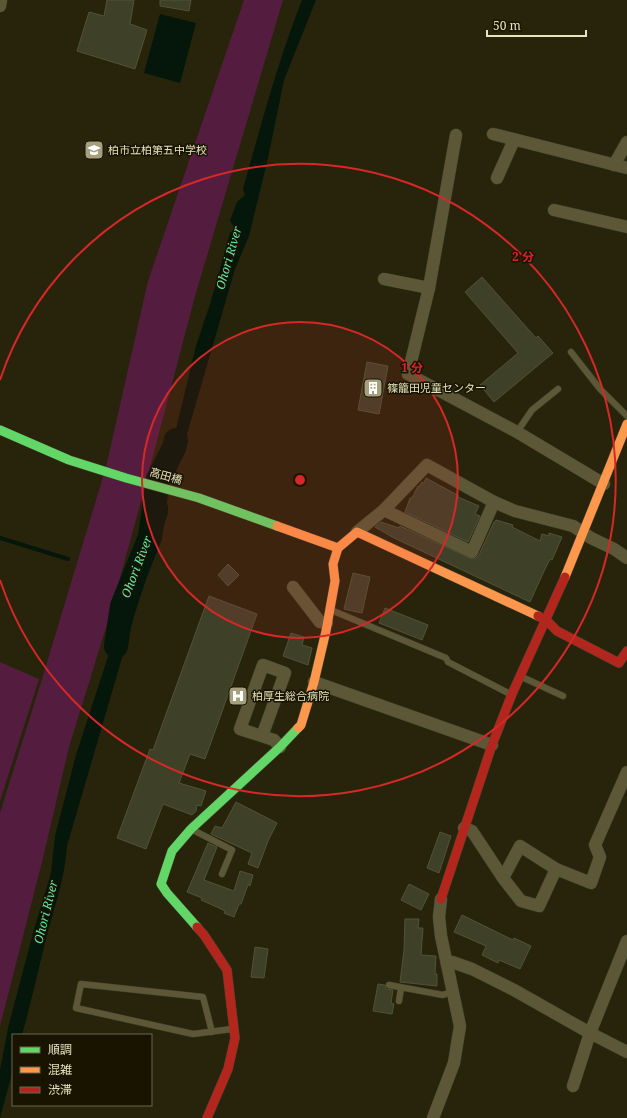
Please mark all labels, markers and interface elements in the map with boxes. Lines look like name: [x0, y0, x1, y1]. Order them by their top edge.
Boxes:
scale bar: [487, 12, 586, 38]
text: 50 m: [493, 17, 521, 34]
school or university icon: 柏市立柏第五中学校: [83, 139, 105, 161]
place label: 柏市立柏第五中学校: [108, 142, 207, 157]
water label: Ohori River: [211, 224, 246, 291]
text: 2 分: [512, 248, 534, 265]
text: 1 分: [401, 359, 423, 376]
building icon: 篠籠田児童センター: [362, 377, 384, 399]
place label: 篠籠田児童センター: [387, 380, 486, 395]
street label: 高田橋: [148, 464, 184, 487]
centre of rings: [293, 473, 307, 487]
water label: Ohori River: [117, 533, 156, 600]
hospital icon: 柏厚生総合病院: [227, 685, 249, 707]
place label: 柏厚生総合病院: [252, 688, 329, 703]
water label: Ohori River: [29, 878, 62, 945]
legend: [12, 1034, 152, 1106]
text: 順調: [48, 1041, 72, 1058]
text: 混雑: [48, 1061, 72, 1078]
text: 渋滞: [48, 1081, 72, 1098]

